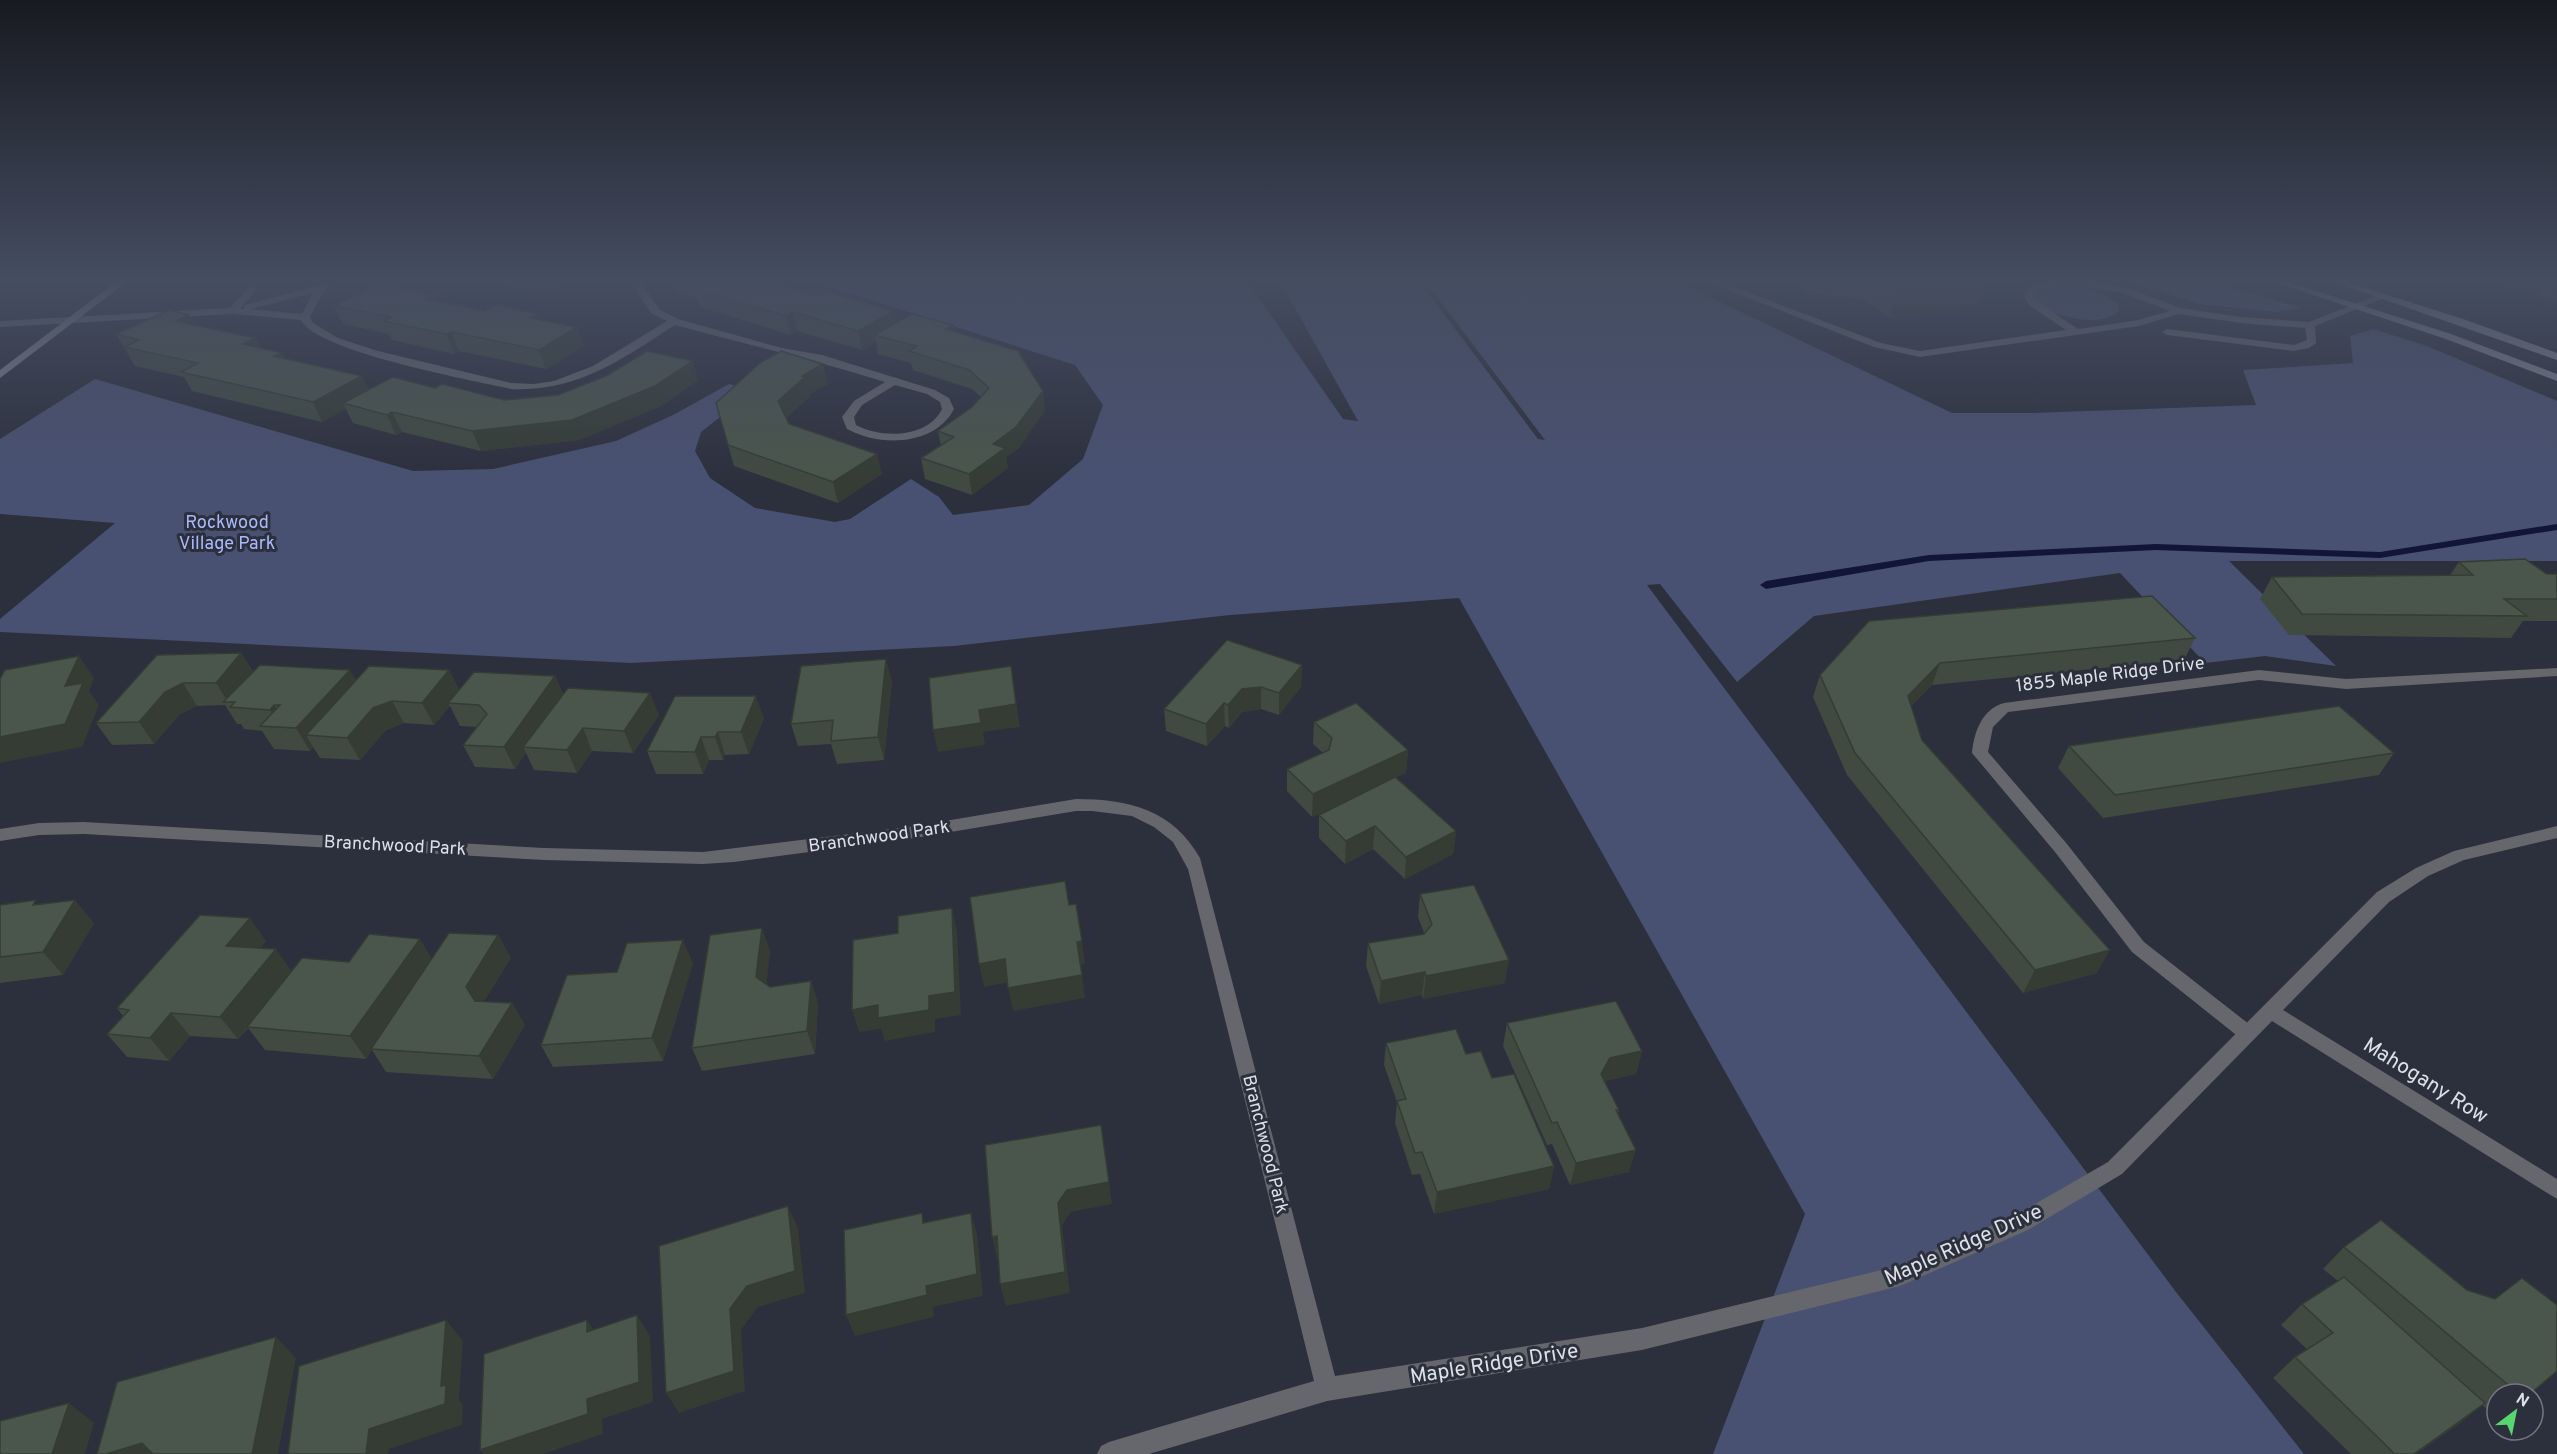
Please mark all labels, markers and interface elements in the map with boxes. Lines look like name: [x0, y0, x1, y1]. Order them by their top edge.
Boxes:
park label: Rockwood Village Park: [179, 512, 275, 556]
street label: 1855 Maple Ridge Drive: [2014, 652, 2206, 698]
street label: Branchwood Park: [807, 816, 951, 859]
street label: Branchwood Park: [323, 831, 467, 862]
street label: Mahogany Row: [2358, 1032, 2493, 1130]
street label: Branchwood Park: [1236, 1073, 1293, 1216]
street label: Maple Ridge Drive: [1880, 1198, 2047, 1292]
street label: Maple Ridge Drive: [1408, 1338, 1580, 1391]
north arrow: [2485, 1382, 2545, 1442]
text: N: [2512, 1389, 2532, 1413]

